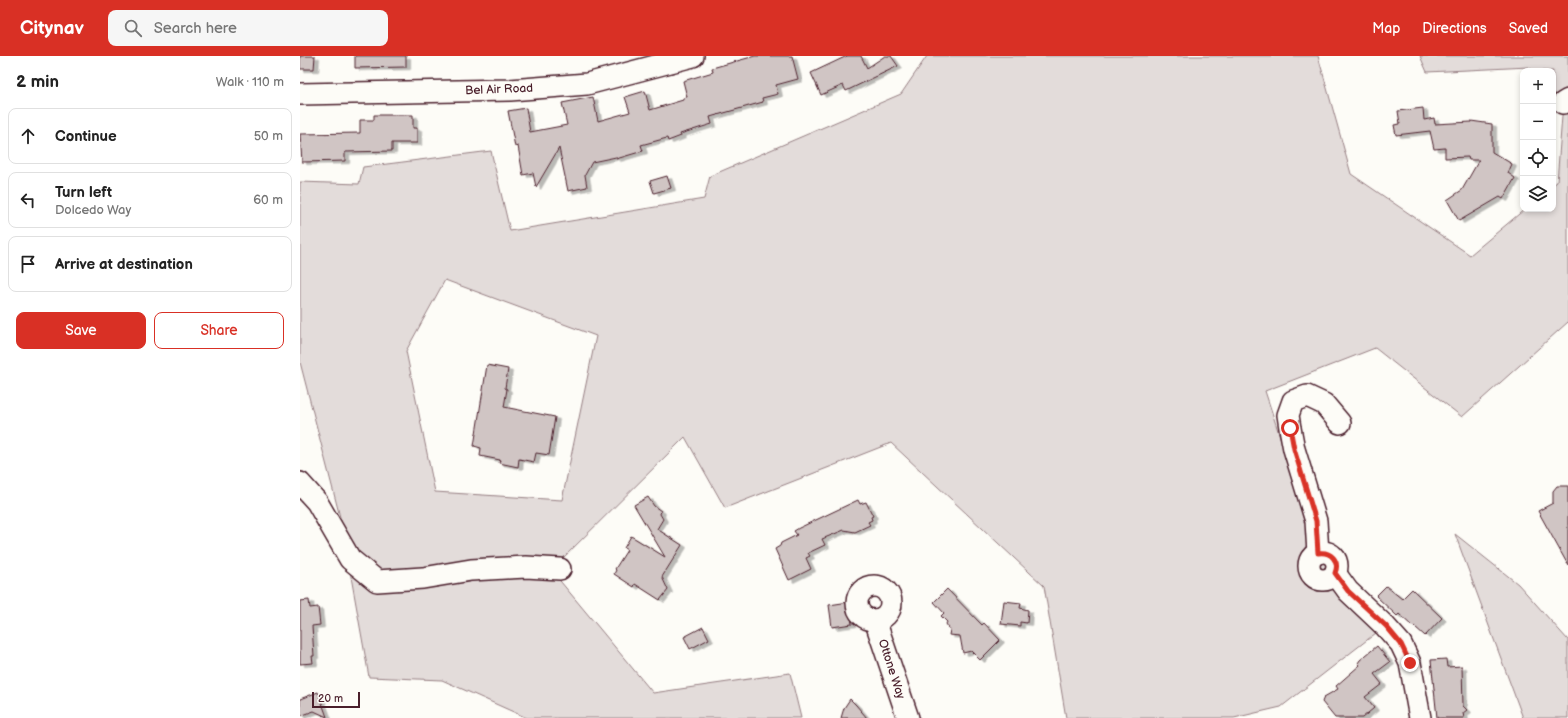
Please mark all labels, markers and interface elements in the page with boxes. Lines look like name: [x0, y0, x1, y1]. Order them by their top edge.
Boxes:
search box: [108, 10, 388, 46]
text: Citynav: [20, 17, 84, 40]
icon: search: [122, 17, 144, 39]
text: Search here: [154, 19, 237, 38]
text: Map: [1372, 20, 1400, 37]
text: Directions: [1422, 20, 1487, 37]
text: Saved: [1509, 20, 1548, 37]
map controls: [1520, 68, 1556, 212]
button: +: [1520, 68, 1556, 104]
text: 2 min: [16, 72, 59, 92]
text: Walk · 110 m: [216, 74, 284, 90]
street label: Bel Air Road: [465, 81, 533, 98]
button: −: [1520, 104, 1556, 140]
icon: ahead: [17, 125, 39, 147]
text: Continue: [55, 127, 117, 146]
text: 50 m: [254, 128, 283, 144]
button: locate: [1520, 140, 1556, 176]
button: layers: [1520, 176, 1556, 212]
text: Turn left: [55, 183, 112, 202]
icon: left: [17, 189, 39, 211]
text: 60 m: [253, 192, 283, 208]
text: Dolcedo Way: [55, 202, 131, 218]
icon: arrive: [17, 253, 39, 275]
text: Arrive at destination: [55, 255, 193, 274]
button: Save: [16, 312, 146, 349]
button: Share: [154, 312, 284, 349]
route start: [1281, 419, 1299, 437]
street label: Ottone Way: [875, 637, 908, 702]
route end: [1401, 654, 1419, 672]
scale bar: [312, 690, 360, 709]
text: 20 m: [318, 692, 343, 705]

